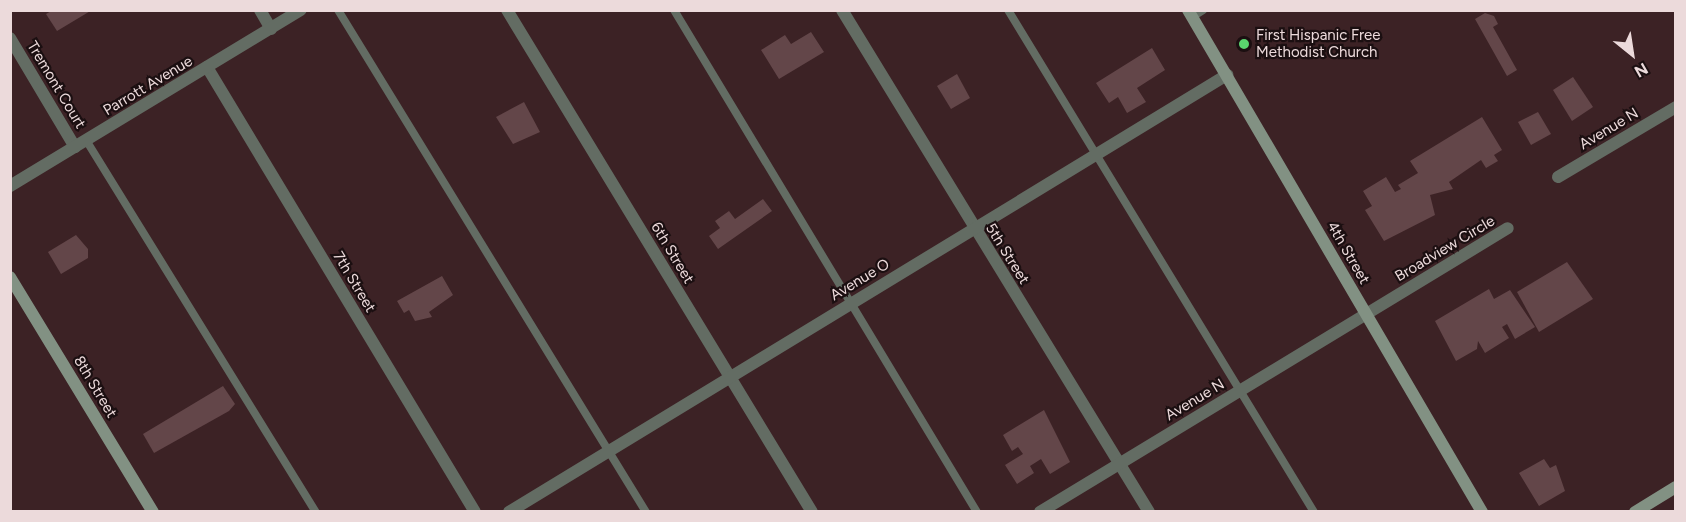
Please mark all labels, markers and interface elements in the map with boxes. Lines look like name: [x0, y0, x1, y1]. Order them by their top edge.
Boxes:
north arrow: [1602, 24, 1662, 84]
place label: First Hispanic Free Methodist Church: [1256, 26, 1380, 61]
marker: First Hispanic Free Methodist Church: [1237, 37, 1251, 51]
street label: Tremont Court: [23, 38, 89, 132]
street label: Parrott Avenue: [100, 52, 196, 120]
text: N: [1631, 59, 1651, 81]
street label: Avenue N: [1576, 104, 1642, 154]
street label: Broadview Circle: [1392, 212, 1498, 286]
street label: 6th Street: [647, 219, 697, 287]
street label: 4th Street: [1323, 219, 1373, 287]
street label: 5th Street: [981, 220, 1033, 288]
street label: 7th Street: [329, 248, 379, 316]
street label: Avenue O: [827, 255, 893, 305]
street label: 8th Street: [70, 353, 120, 421]
street label: Avenue N: [1162, 375, 1228, 425]

